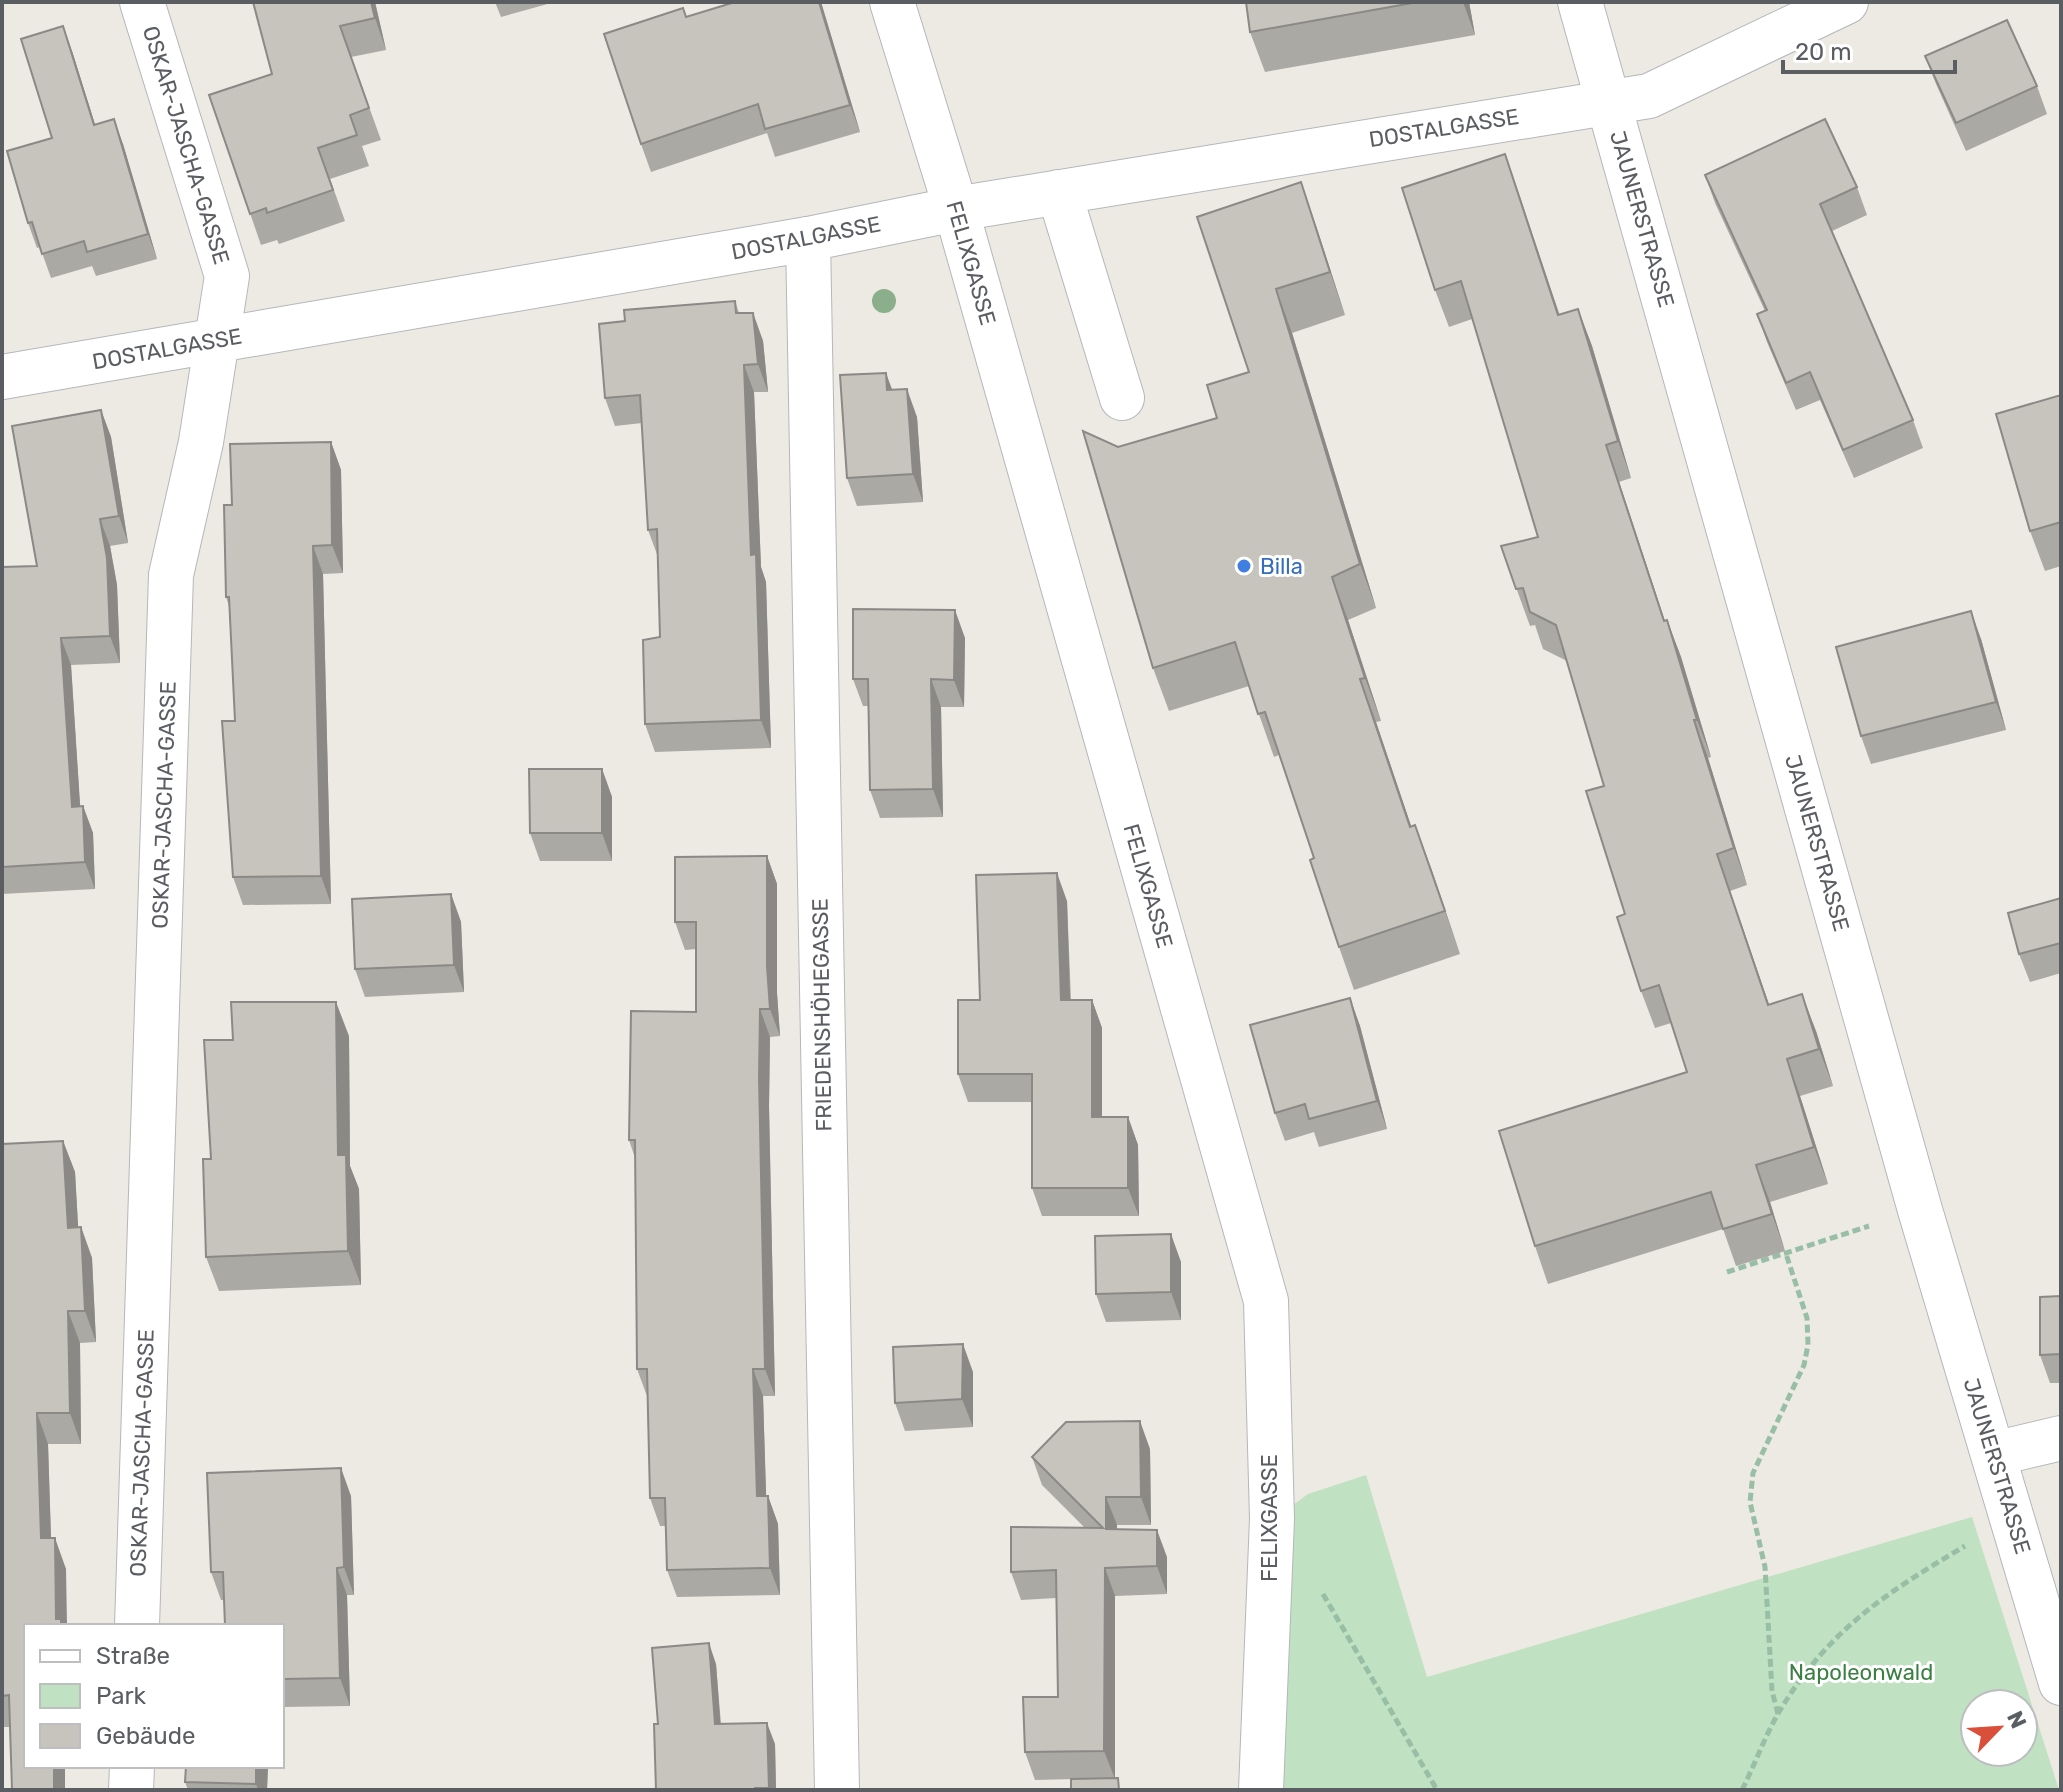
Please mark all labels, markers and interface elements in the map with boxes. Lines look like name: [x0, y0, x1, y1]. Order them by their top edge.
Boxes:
street label: OSKAR-JASCHA-GASSE: [137, 23, 235, 267]
scale bar: [1783, 24, 1955, 74]
text: 20 m: [1795, 38, 1852, 66]
street label: DOSTALGASSE: [1367, 103, 1521, 153]
street label: JAUNERSTRASSE: [1604, 128, 1680, 310]
street label: FELIXGASSE: [940, 198, 1002, 328]
street label: DOSTALGASSE: [729, 210, 883, 266]
street label: DOSTALGASSE: [90, 323, 244, 375]
place label: Billa: [1260, 553, 1303, 580]
marker: Billa: [1235, 557, 1253, 575]
street label: OSKAR-JASCHA-GASSE: [146, 681, 182, 929]
street label: JAUNERSTRASSE: [1779, 752, 1855, 934]
street label: FELIXGASSE: [1117, 821, 1179, 951]
street label: FRIEDENSHÖHEGASSE: [806, 898, 838, 1132]
street label: OSKAR-JASCHA-GASSE: [124, 1329, 160, 1577]
street label: JAUNERSTRASSE: [1957, 1375, 2037, 1557]
street label: FELIXGASSE: [1256, 1454, 1283, 1582]
legend: [24, 1624, 284, 1768]
text: Straße: [96, 1642, 170, 1670]
park label: Napoleonwald: [1789, 1659, 1933, 1686]
text: Park: [96, 1682, 147, 1710]
north arrow: [1959, 1688, 2039, 1768]
text: N: [2001, 1707, 2032, 1733]
text: Gebäude: [96, 1722, 195, 1750]

